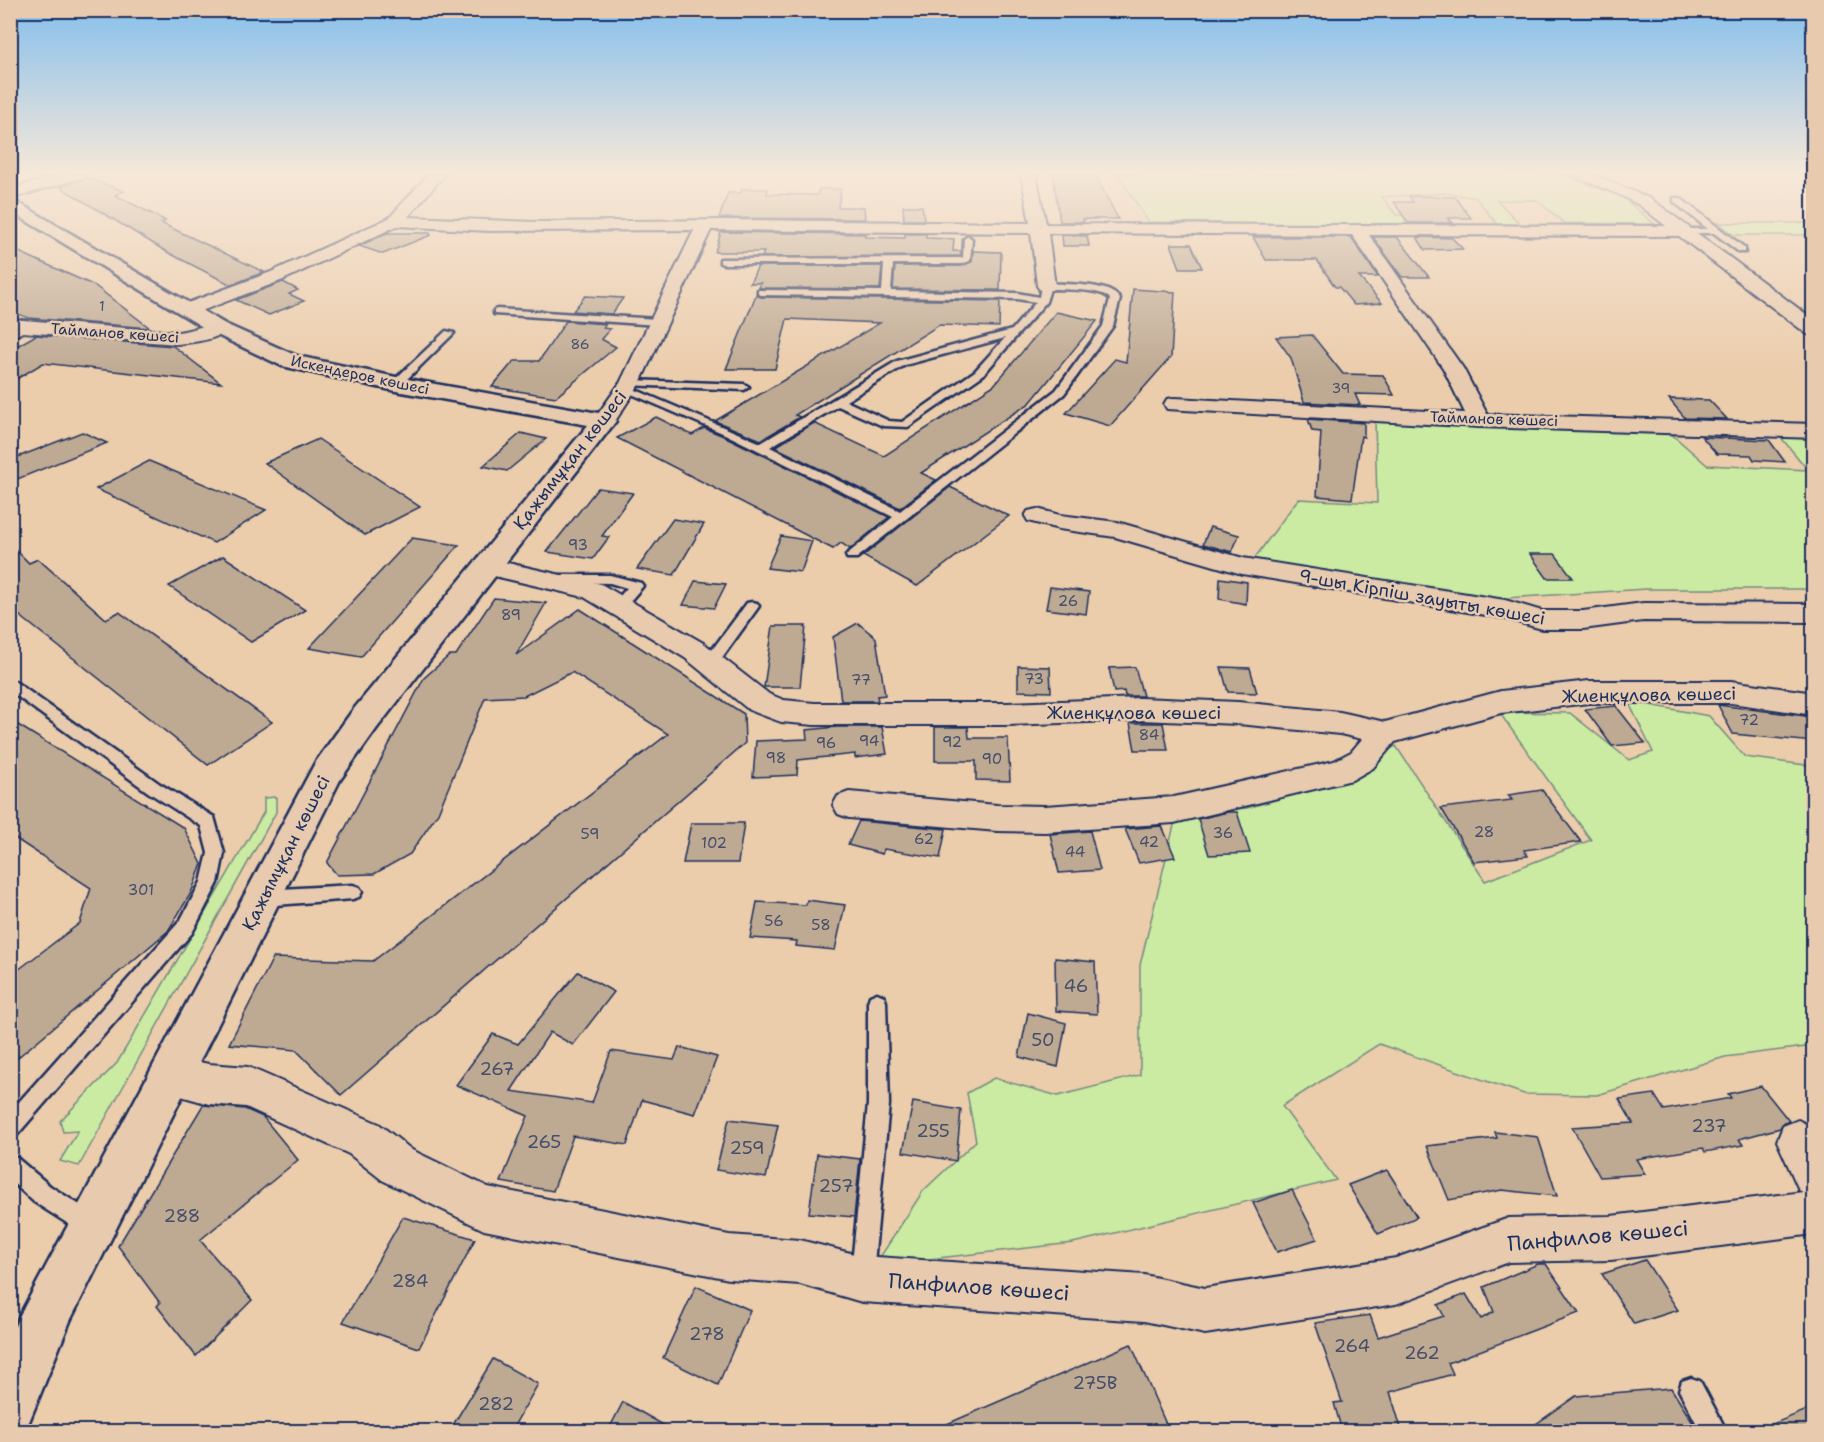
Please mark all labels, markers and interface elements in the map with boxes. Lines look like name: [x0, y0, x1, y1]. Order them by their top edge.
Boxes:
house number: 1: [99, 297, 105, 315]
street label: Тайманов көшесі: [50, 319, 180, 347]
house number: 86: [570, 335, 590, 353]
street label: Искендеров көшесі: [289, 351, 431, 399]
house number: 39: [1332, 379, 1350, 397]
street label: Қажымұқан көшесі: [508, 385, 632, 535]
street label: Тайманов көшесі: [1429, 407, 1559, 431]
house number: 93: [568, 535, 588, 555]
street label: 9-шы Кірпіш зауыты көшесі: [1297, 564, 1547, 630]
house number: 26: [1058, 591, 1078, 611]
house number: 89: [501, 605, 521, 625]
house number: 73: [1024, 669, 1044, 689]
house number: 77: [851, 670, 871, 690]
street label: Жиенқұлова көшесі: [1561, 681, 1737, 709]
street label: Жиенқұлова көшесі: [1047, 701, 1221, 725]
house number: 72: [1739, 710, 1759, 730]
house number: 84: [1139, 725, 1159, 745]
house number: 94: [859, 731, 879, 751]
house number: 92: [942, 732, 962, 752]
house number: 96: [816, 733, 836, 753]
house number: 98: [766, 748, 786, 768]
house number: 90: [982, 749, 1002, 769]
street label: Қажымұқан көшесі: [236, 771, 336, 935]
house number: 28: [1474, 822, 1494, 842]
house number: 36: [1213, 823, 1233, 843]
house number: 59: [581, 824, 599, 844]
house number: 62: [914, 829, 934, 849]
house number: 42: [1139, 832, 1159, 852]
house number: 102: [701, 833, 727, 853]
house number: 44: [1065, 842, 1085, 862]
house number: 301: [128, 880, 154, 900]
house number: 56: [764, 911, 784, 931]
house number: 58: [811, 915, 831, 935]
house number: 46: [1064, 974, 1088, 998]
house number: 50: [1031, 1028, 1055, 1052]
house number: 267: [480, 1057, 514, 1081]
house number: 237: [1691, 1114, 1727, 1138]
house number: 255: [916, 1119, 950, 1143]
house number: 265: [527, 1130, 561, 1154]
house number: 259: [729, 1136, 765, 1160]
house number: 257: [819, 1174, 853, 1198]
house number: 288: [164, 1204, 200, 1228]
street label: Панфилов көшесі: [1506, 1214, 1690, 1258]
street label: Панфилов көшесі: [887, 1267, 1071, 1307]
house number: 284: [392, 1269, 428, 1293]
house number: 278: [689, 1322, 725, 1346]
house number: 264: [1334, 1334, 1370, 1358]
house number: 262: [1404, 1341, 1440, 1365]
house number: 275В: [1073, 1371, 1117, 1395]
house number: 282: [478, 1392, 514, 1416]

